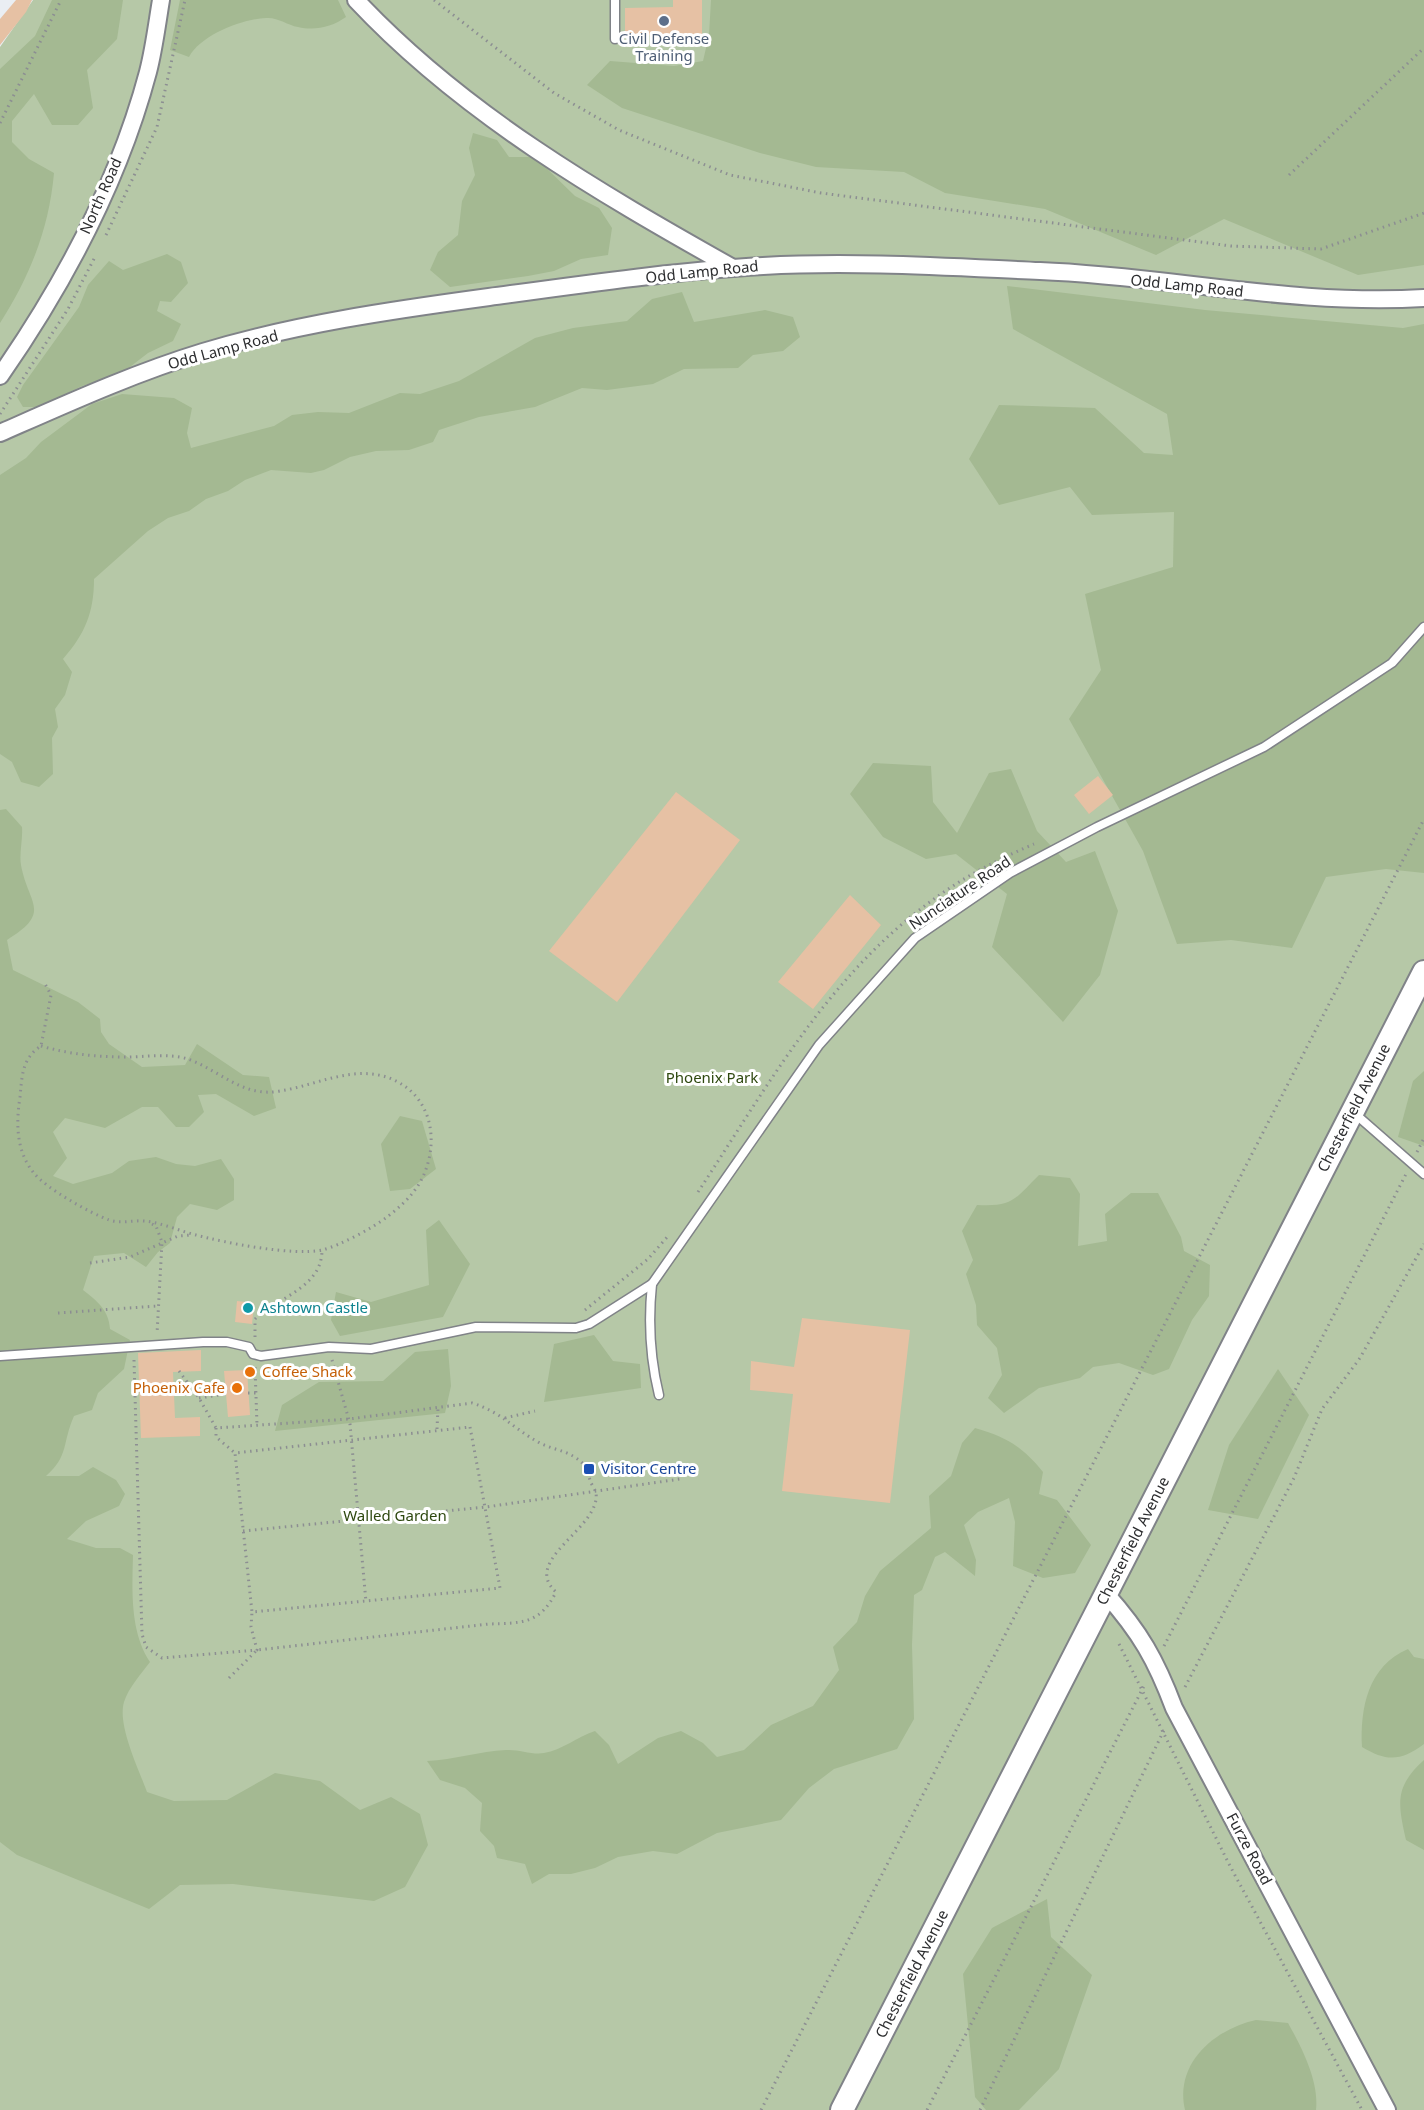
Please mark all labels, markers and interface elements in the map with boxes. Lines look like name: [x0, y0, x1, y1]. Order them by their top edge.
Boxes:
marker: Civil Defense Training: [657, 14, 671, 28]
place label: Civil Defense Training: [619, 28, 709, 65]
street label: North Road: [74, 154, 126, 237]
street label: Odd Lamp Road: [644, 255, 759, 287]
street label: Odd Lamp Road: [1130, 269, 1245, 301]
street label: Odd Lamp Road: [165, 325, 280, 373]
street label: Nunciature Road: [905, 851, 1014, 934]
street label: Chesterfield Avenue: [1312, 1040, 1394, 1175]
park label: Phoenix Park: [666, 1067, 758, 1087]
place label: Ashtown Castle: [260, 1297, 368, 1317]
marker: Ashtown Castle: [241, 1301, 255, 1315]
place label: Coffee Shack: [262, 1361, 353, 1381]
marker: Coffee Shack: [243, 1365, 257, 1379]
place label: Phoenix Cafe: [133, 1377, 225, 1397]
marker: Phoenix Cafe: [230, 1381, 244, 1395]
place label: Visitor Centre: [601, 1458, 697, 1478]
marker: Visitor Centre: [582, 1462, 596, 1476]
street label: Chesterfield Avenue: [1091, 1473, 1173, 1608]
park label: Walled Garden: [343, 1505, 447, 1525]
street label: Furze Road: [1223, 1809, 1277, 1888]
street label: Chesterfield Avenue: [870, 1906, 952, 2041]

